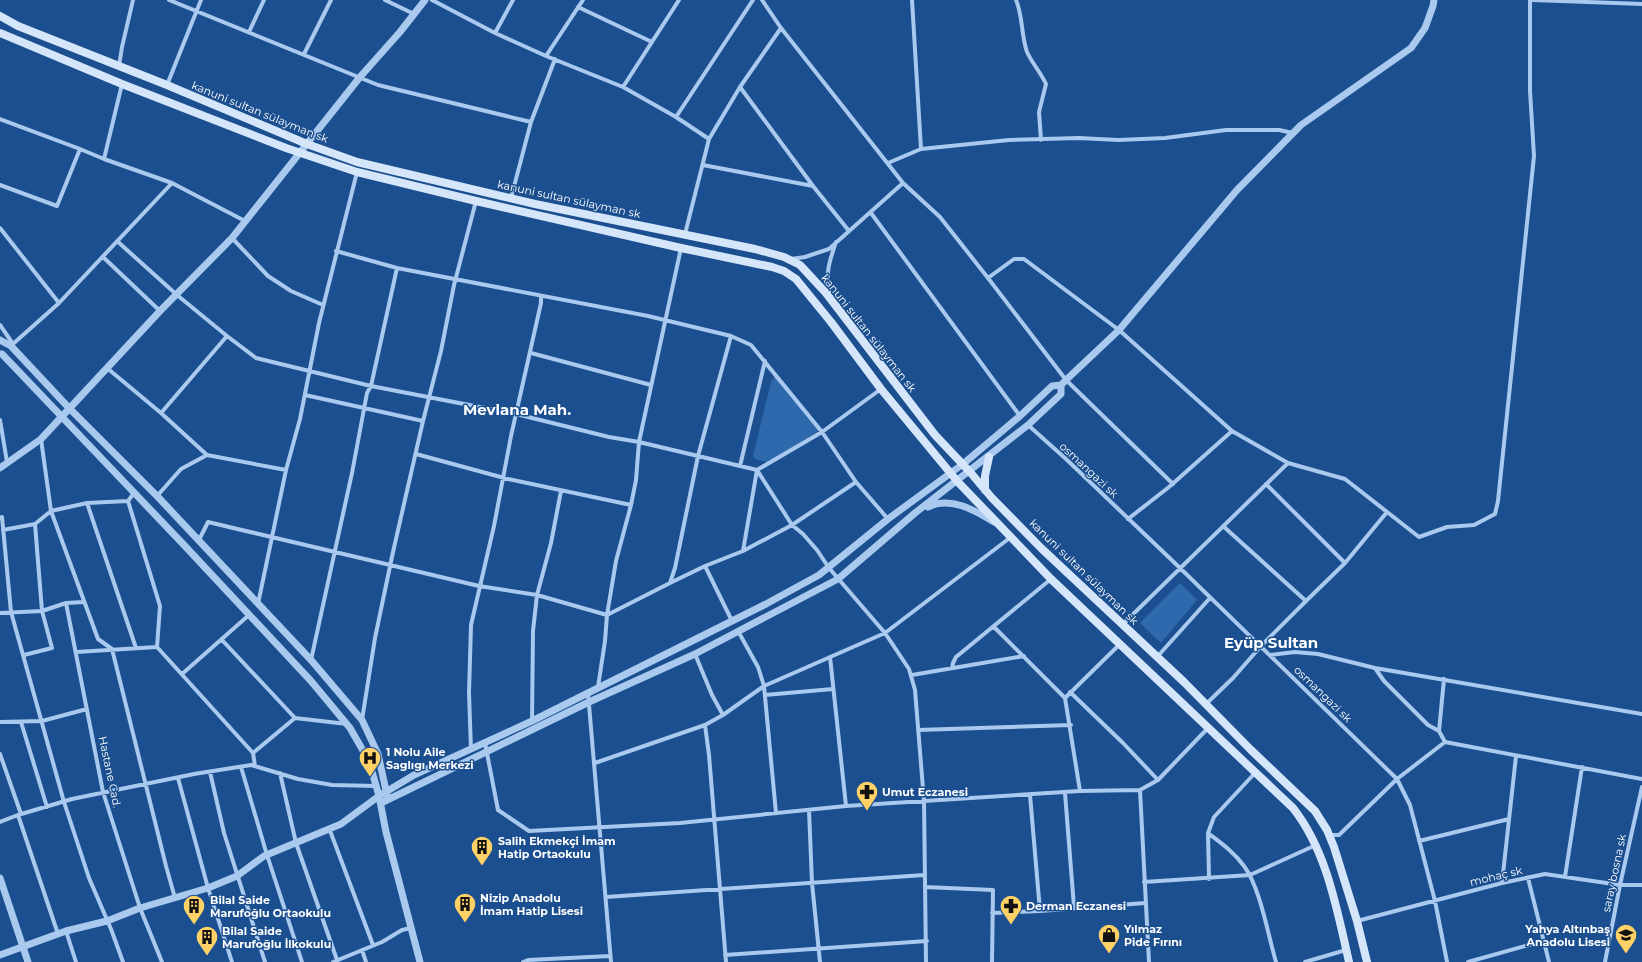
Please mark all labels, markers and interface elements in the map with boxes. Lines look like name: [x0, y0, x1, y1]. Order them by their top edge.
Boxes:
street label: kanuni sultan sülayman sk: [190, 78, 331, 146]
street label: kanuni sultan sülayman sk: [496, 177, 642, 221]
street label: kanuni sultan sülayman sk: [819, 271, 920, 395]
district label: Mevlana Mah.: [463, 400, 571, 419]
street label: osmangazi sk: [1057, 439, 1122, 501]
street label: kanuni sultan sülayman sk: [1027, 516, 1142, 628]
district label: Eyüp Sultan: [1224, 633, 1318, 652]
street label: osmangazi sk: [1291, 663, 1355, 725]
street label: Hastane Cad.: [96, 735, 124, 809]
hospital icon: 1 Nolu Aile Saglıgı Merkezi: [357, 745, 383, 778]
place label: 1 Nolu Aile Saglıgı Merkezi: [386, 745, 474, 772]
pharmacy icon: Umut Eczanesi: [854, 779, 880, 812]
place label: Umut Eczanesi: [882, 785, 968, 799]
street label: saray bosna sk: [1599, 832, 1629, 913]
building icon: Salih Ekmekçi İmam Hatip Ortaokulu: [469, 834, 495, 867]
place label: Salih Ekmekçi İmam Hatip Ortaokulu: [498, 834, 616, 861]
street label: mohaç sk: [1468, 863, 1524, 889]
building icon: Nizip Anadolu İmam Hatip Lisesi: [452, 891, 478, 924]
place label: Nizip Anadolu İmam Hatip Lisesi: [480, 891, 583, 918]
building icon: Bilal Saide Marufoğlu Ortaokulu: [181, 893, 207, 926]
place label: Bilal Saide Marufoğlu Ortaokulu: [210, 893, 331, 920]
pharmacy icon: Derman Eczanesi: [998, 893, 1024, 926]
place label: Derman Eczanesi: [1026, 899, 1126, 913]
shop icon: Yılmaz Pide Fırını: [1096, 922, 1122, 955]
place label: Yılmaz Pide Fırını: [1123, 922, 1182, 949]
place label: Yahya Altınbaş Anadolu Lisesi: [1524, 922, 1610, 949]
school or university icon: Yahya Altınbaş Anadolu Lisesi: [1613, 922, 1639, 955]
building icon: Bilal Saide Marufoğlu İlkokulu: [194, 924, 220, 957]
place label: Bilal Saide Marufoğlu İlkokulu: [222, 924, 331, 951]

